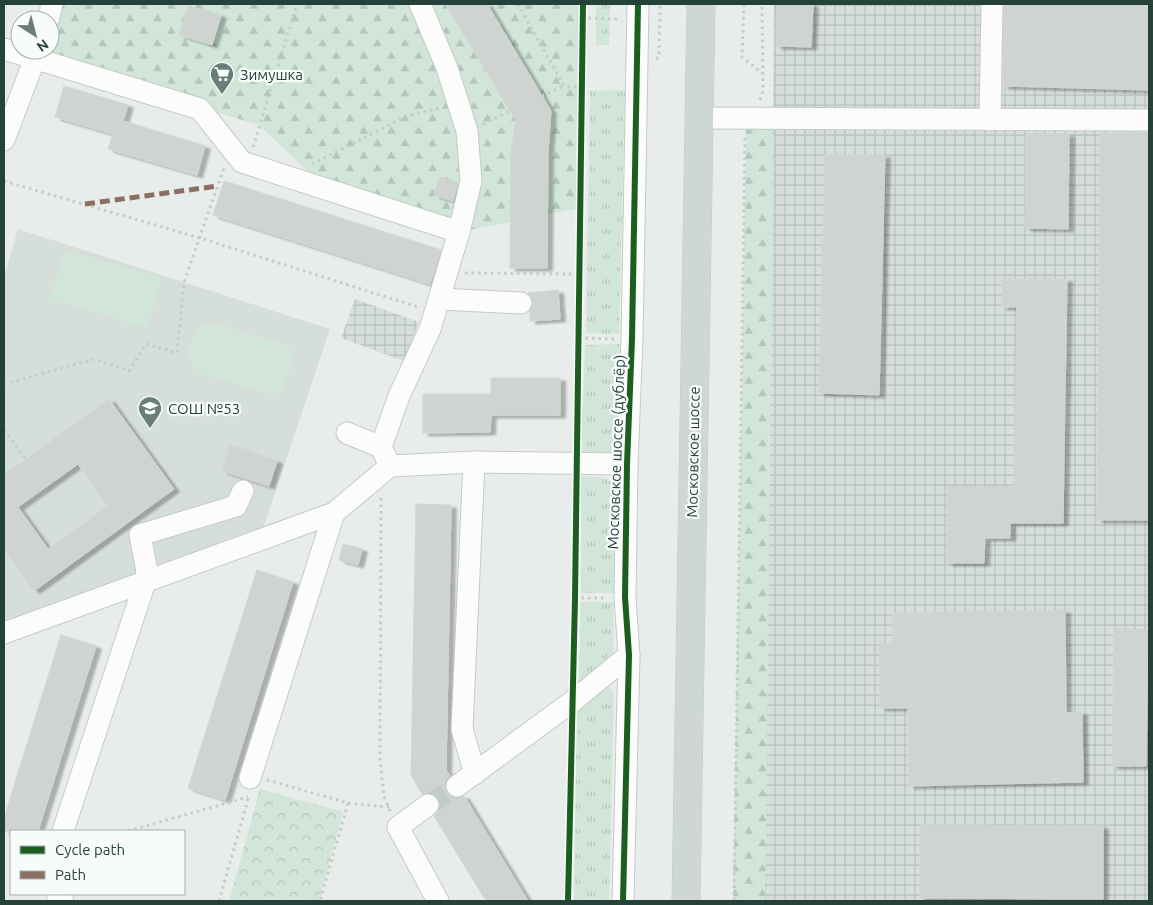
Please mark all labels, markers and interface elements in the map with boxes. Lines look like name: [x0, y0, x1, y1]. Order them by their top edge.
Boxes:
north arrow: [10, 10, 60, 60]
text: N: [34, 36, 52, 55]
supermarket icon: Зимушка: [209, 61, 235, 95]
place label: Зимушка: [240, 66, 303, 83]
street label: Московское шоссе (дублёр): [604, 354, 628, 550]
street label: Московское шоссе: [683, 386, 703, 518]
school or university icon: СОШ №53: [137, 395, 163, 429]
place label: СОШ №53: [168, 400, 240, 417]
legend: [10, 830, 185, 895]
text: Cycle path: [55, 841, 125, 858]
text: Path: [55, 866, 86, 883]

